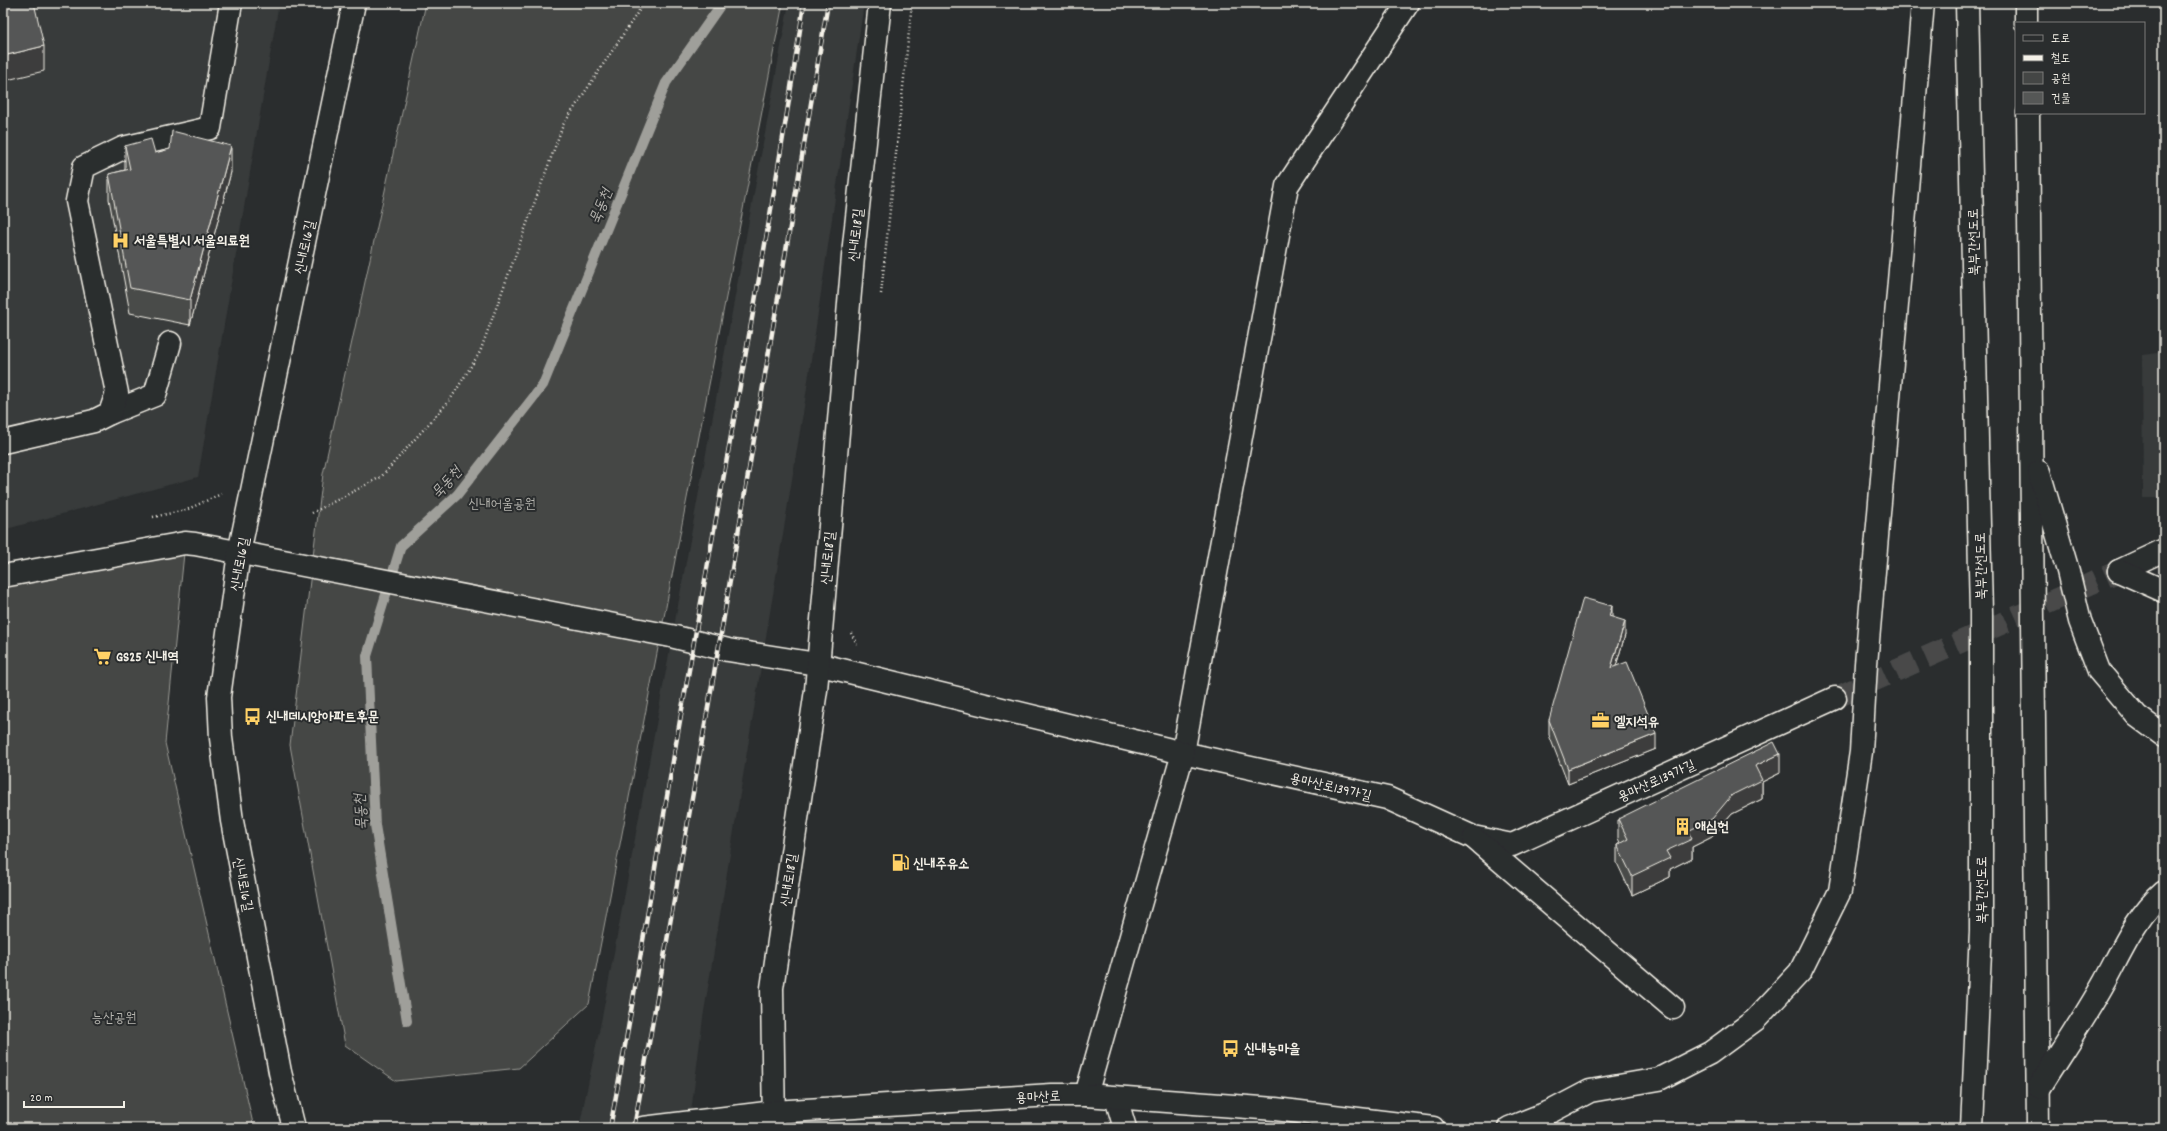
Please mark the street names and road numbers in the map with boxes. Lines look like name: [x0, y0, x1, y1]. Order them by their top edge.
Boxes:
street label: 신내로18길: [844, 207, 870, 263]
street label: 북부간선도로: [1964, 208, 1986, 276]
street label: 신내로16길: [290, 218, 322, 276]
street label: 신내로18길: [817, 530, 841, 586]
street label: 북부간선도로: [1971, 532, 1993, 600]
street label: 신내로16길: [226, 535, 256, 593]
street label: 용마산로139가길: [1615, 755, 1700, 808]
street label: 용마산로139가길: [1288, 769, 1374, 807]
street label: 신내로18길: [776, 852, 804, 908]
street label: 신내로16길: [227, 855, 257, 914]
street label: 북부간선도로: [1973, 856, 1993, 924]
street label: 용마산로: [1015, 1087, 1061, 1109]

